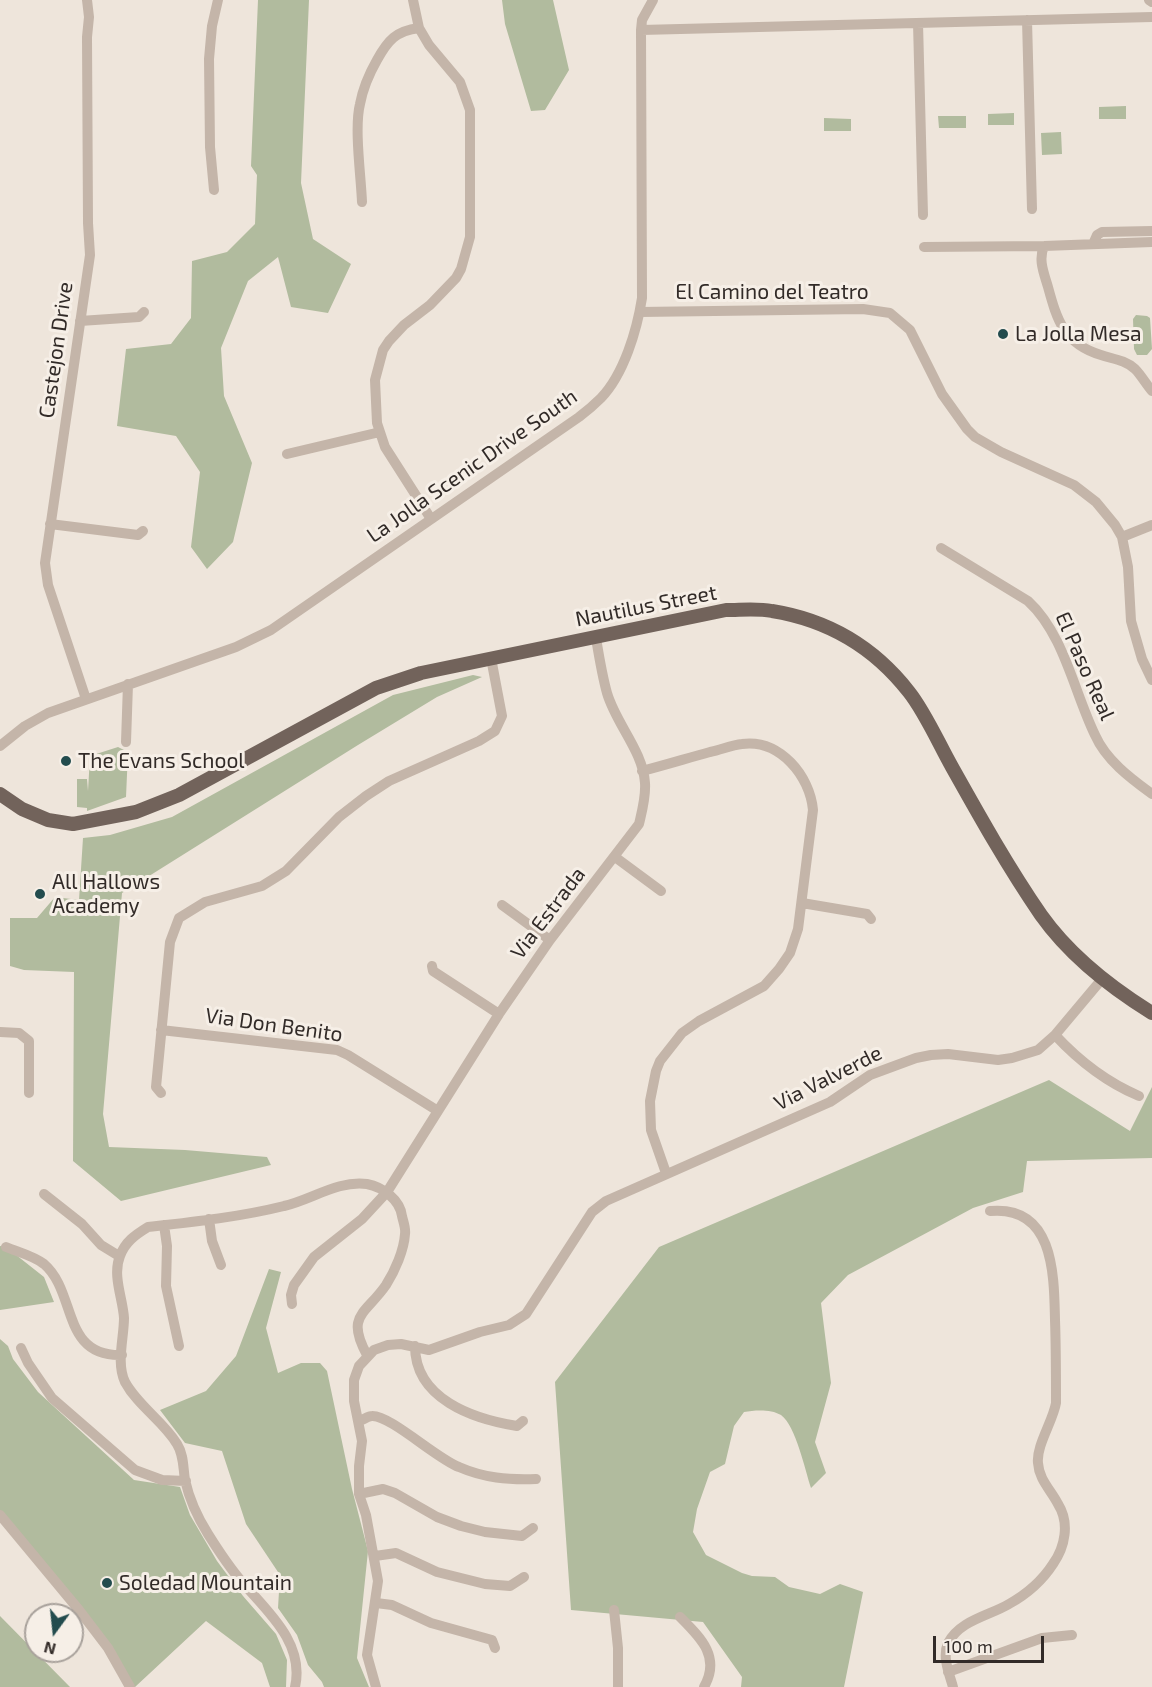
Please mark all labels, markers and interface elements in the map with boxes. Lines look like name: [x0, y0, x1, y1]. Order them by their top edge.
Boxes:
street label: El Camino del Teatro: [675, 279, 869, 305]
street label: Castejon Drive: [34, 280, 78, 420]
place label: La Jolla Mesa: [1015, 321, 1142, 347]
marker: La Jolla Mesa: [996, 327, 1010, 341]
street label: La Jolla Scenic Drive South: [362, 384, 582, 548]
street label: Nautilus Street: [573, 580, 719, 632]
street label: El Paso Real: [1050, 608, 1120, 724]
place label: The Evans School: [78, 748, 245, 774]
marker: The Evans School: [59, 754, 73, 768]
street label: Via Estrada: [505, 862, 591, 964]
place label: All Hallows Academy: [52, 869, 160, 919]
marker: All Hallows Academy: [33, 887, 47, 901]
street label: Via Don Benito: [204, 1003, 344, 1047]
street label: Via Valverde: [770, 1040, 886, 1116]
place label: Soledad Mountain: [119, 1570, 292, 1596]
marker: Soledad Mountain: [100, 1576, 114, 1590]
north arrow: [24, 1603, 84, 1663]
scale bar: [936, 1624, 1047, 1662]
text: 100 m: [944, 1635, 993, 1657]
text: N: [42, 1638, 58, 1660]

